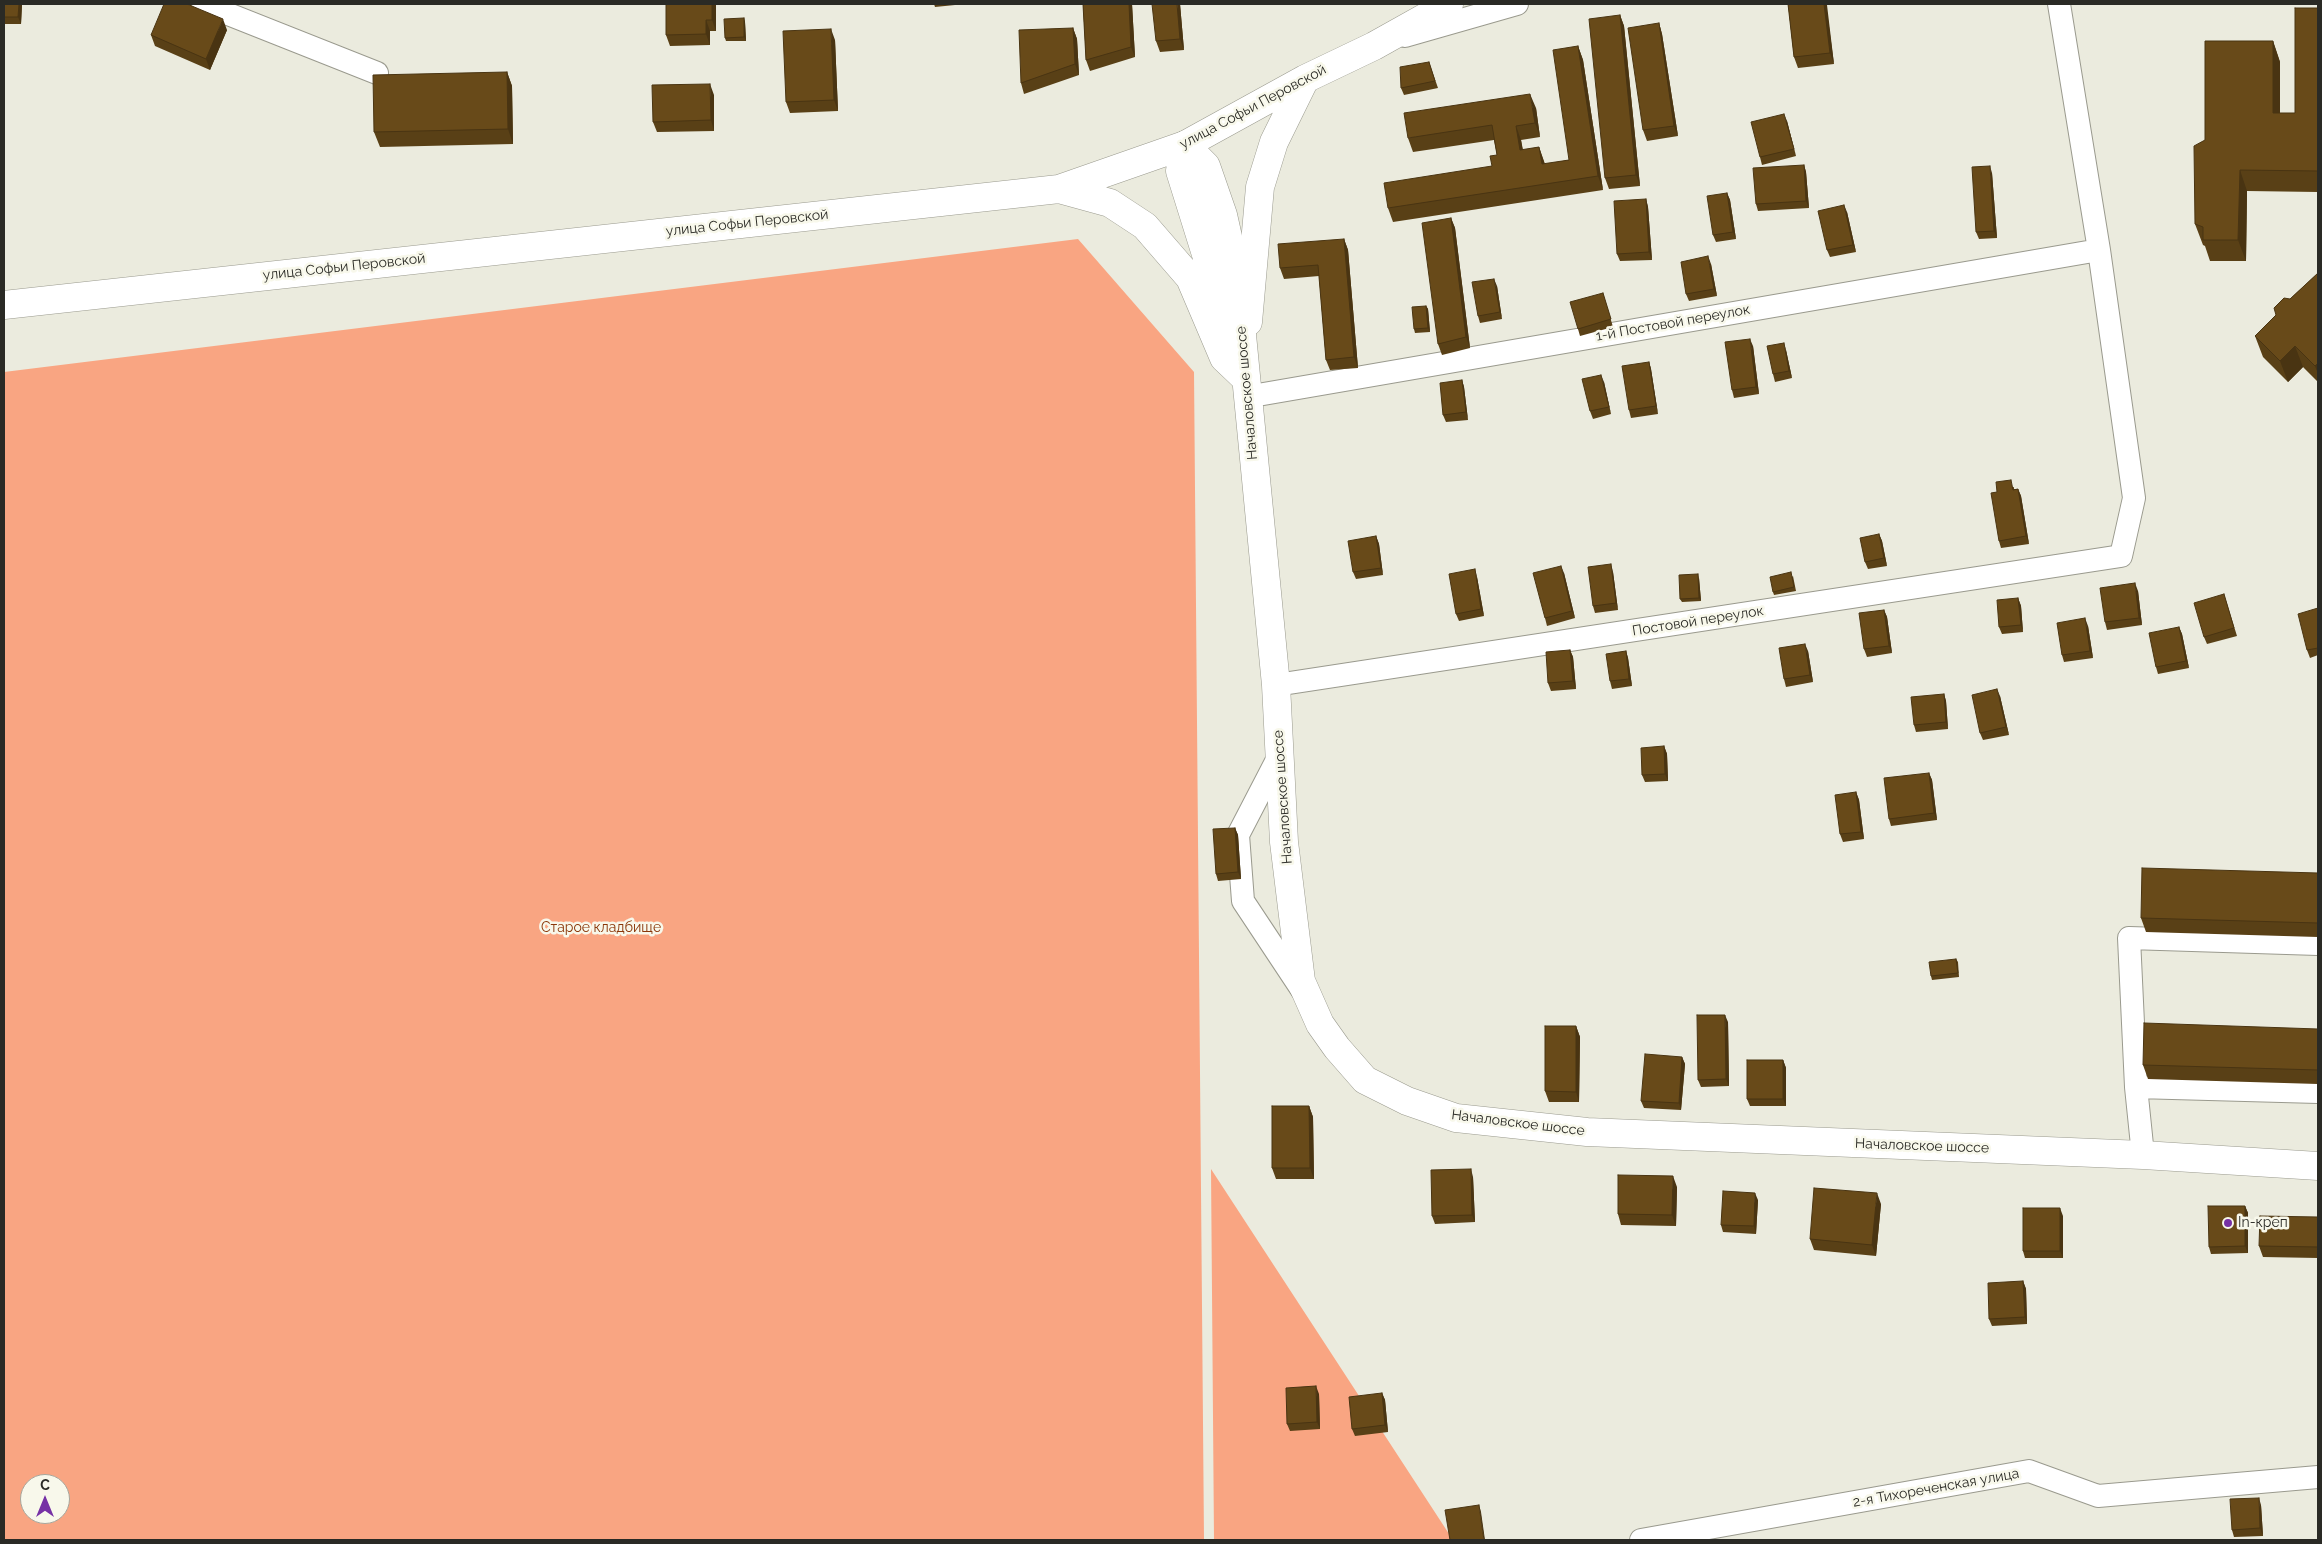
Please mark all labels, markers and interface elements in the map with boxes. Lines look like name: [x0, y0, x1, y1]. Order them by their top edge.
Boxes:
street label: улица Софьи Перовской: [1177, 61, 1329, 153]
street label: улица Софьи Перовской: [665, 206, 829, 240]
street label: улица Софьи Перовской: [262, 250, 426, 284]
street label: 1-й Постовой переулок: [1595, 301, 1751, 345]
street label: Началовское шоссе: [1233, 325, 1261, 461]
street label: Постовой переулок: [1631, 602, 1765, 640]
street label: Началовское шоссе: [1270, 729, 1296, 865]
park label: Старое кладбище: [541, 920, 661, 936]
street label: Началовское шоссе: [1450, 1106, 1586, 1140]
street label: Началовское шоссе: [1855, 1135, 1989, 1157]
place label: In-креп: [2238, 1215, 2288, 1231]
marker: In-креп: [2222, 1217, 2234, 1229]
street label: 2-я Тихореченская улица: [1852, 1465, 2020, 1511]
north arrow: [20, 1474, 70, 1524]
text: С: [40, 1477, 50, 1493]

